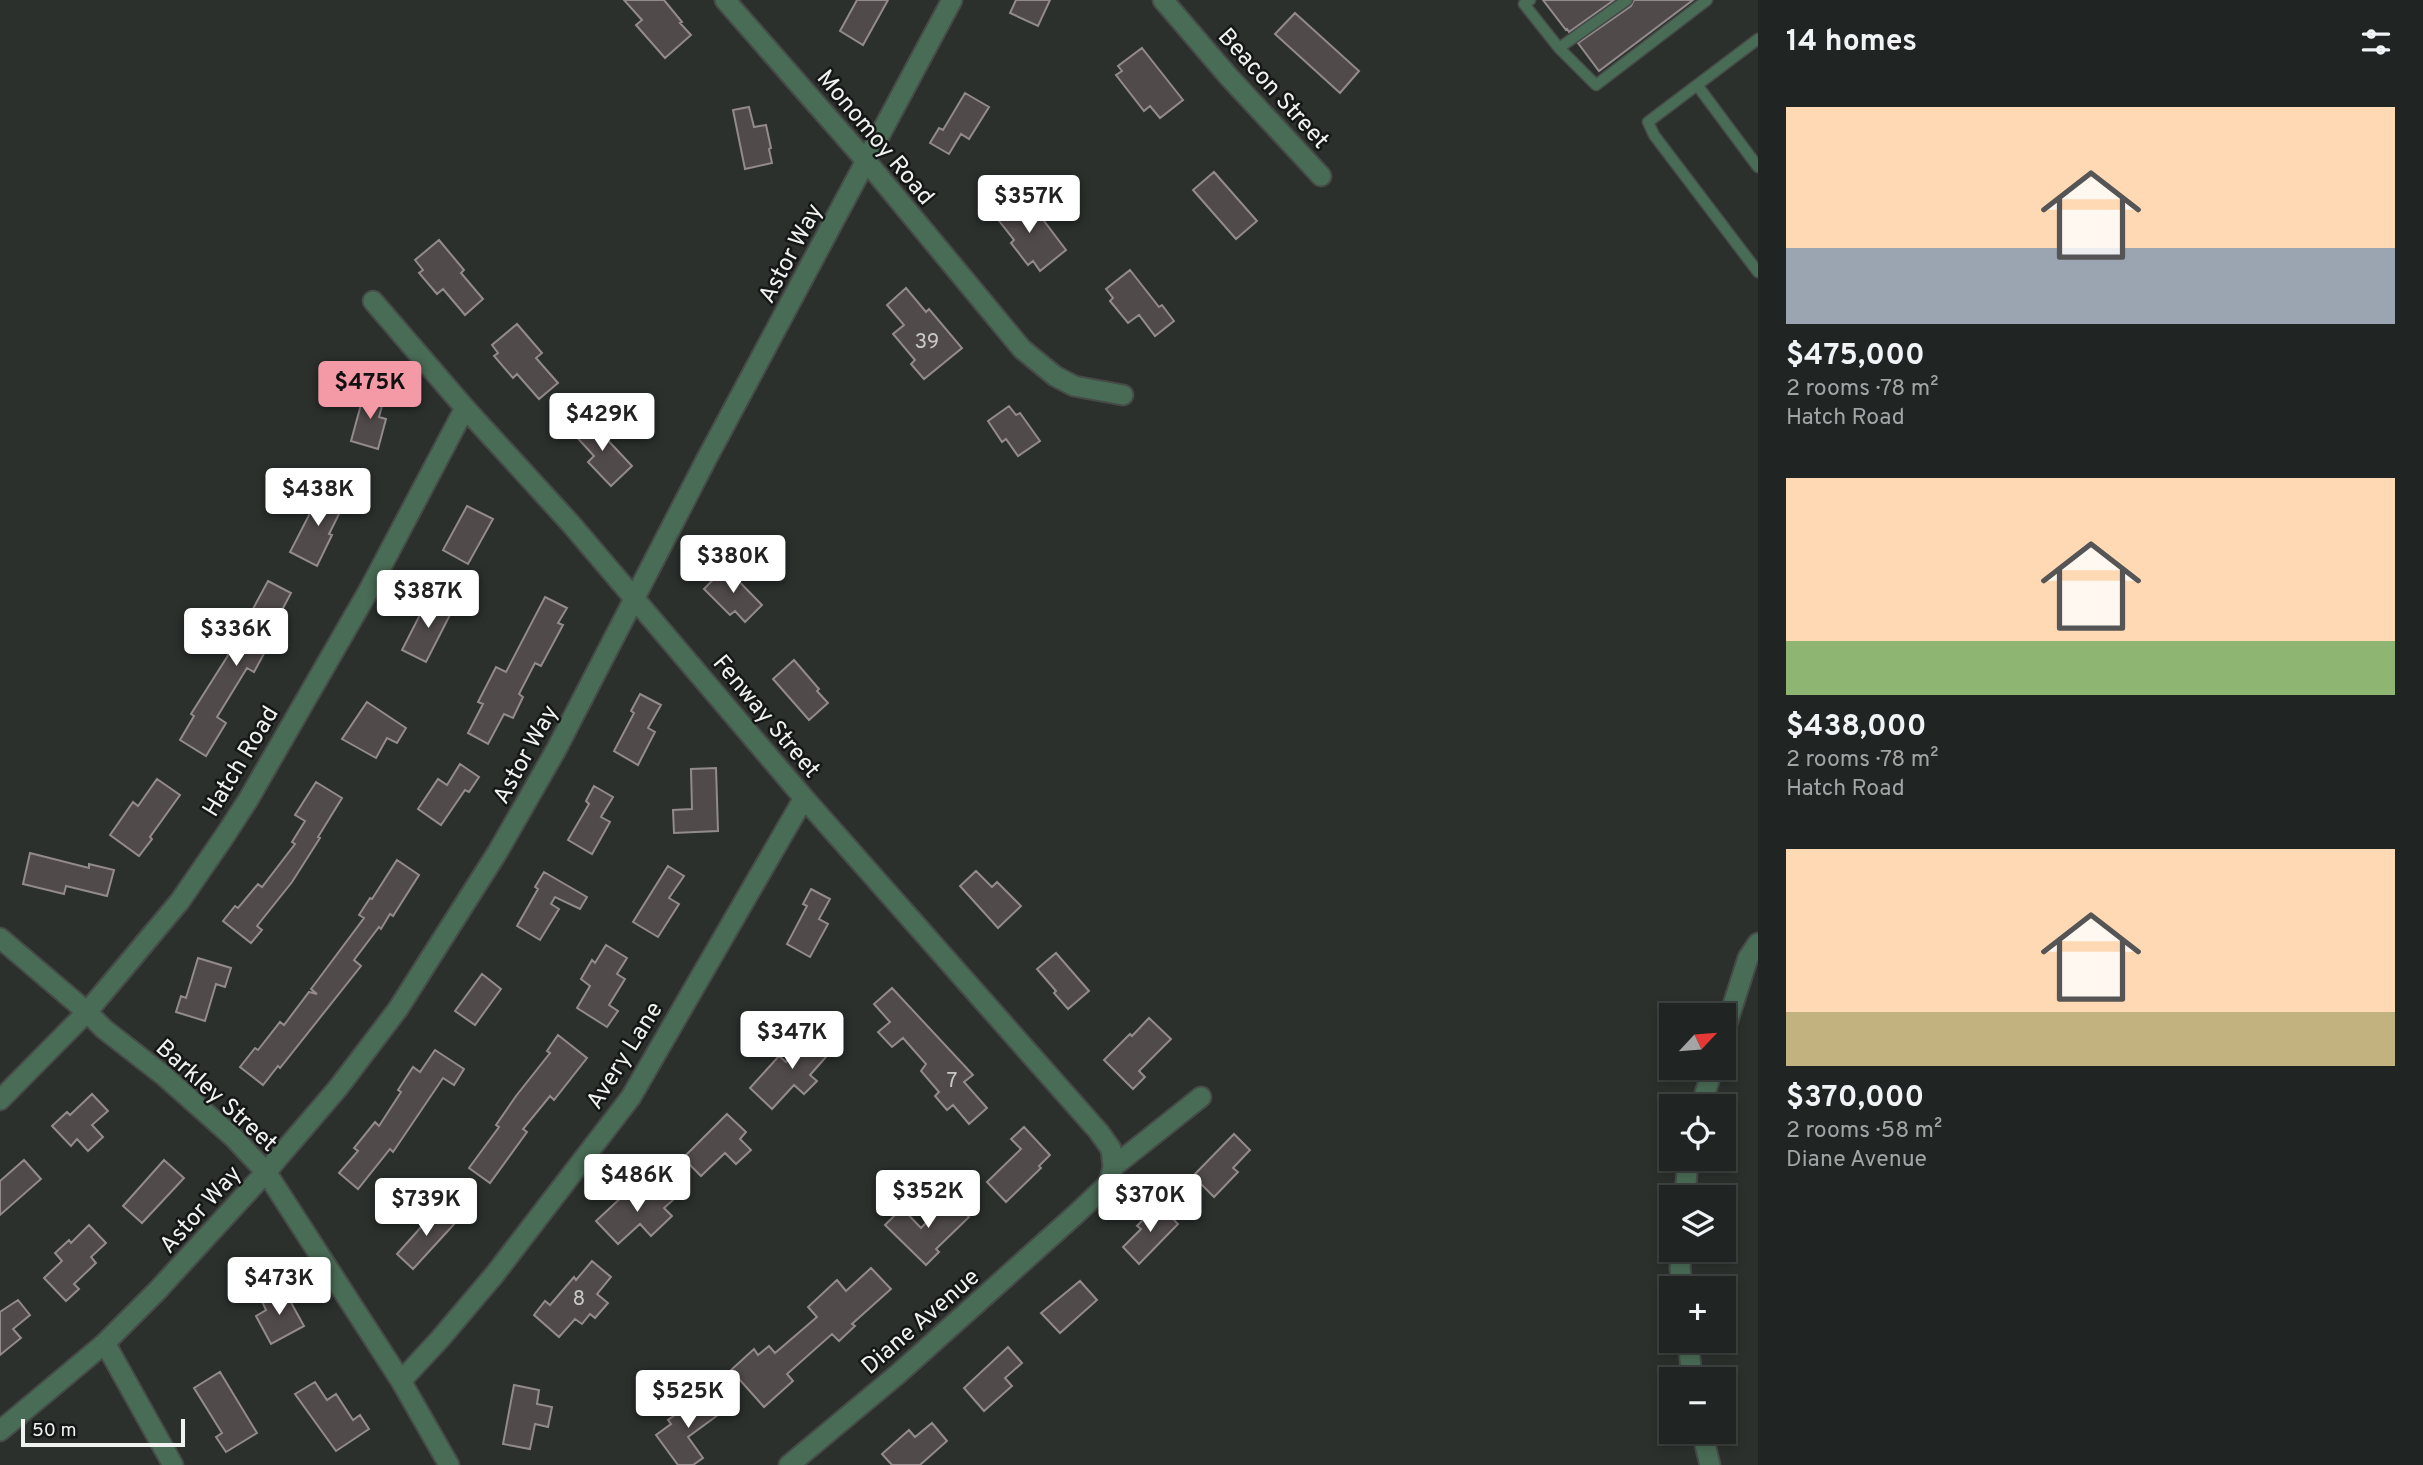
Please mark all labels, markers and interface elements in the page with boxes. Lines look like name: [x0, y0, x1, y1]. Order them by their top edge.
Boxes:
street label: Beacon Street: [1210, 23, 1335, 156]
icon: filters: [2357, 23, 2395, 61]
text: 14 homes: [1786, 24, 1917, 61]
street label: Monomoy Road: [809, 64, 940, 212]
icon: home: [2028, 152, 2154, 278]
pin: $357K: [980, 176, 1078, 235]
text: $357K: [994, 183, 1064, 212]
street label: Astor Way: [753, 199, 831, 309]
house number: 39: [915, 329, 939, 356]
text: $475,000: [1786, 338, 1925, 375]
pin: $475K: [321, 362, 419, 421]
text: $475K: [334, 369, 406, 398]
text: 2 rooms · 78 m²: [1786, 375, 1939, 404]
pin: $429K: [553, 393, 651, 453]
text: $429K: [565, 401, 639, 430]
text: Hatch Road: [1786, 404, 1905, 433]
pin: $438K: [269, 468, 367, 528]
text: $438K: [281, 476, 355, 505]
icon: home: [2028, 523, 2154, 649]
pin: $380K: [684, 536, 782, 595]
text: $380K: [696, 543, 770, 572]
pin: $387K: [379, 570, 477, 630]
text: $387K: [393, 578, 463, 607]
pin: $336K: [187, 608, 285, 668]
text: $336K: [200, 616, 272, 645]
street label: Fenway Street: [705, 649, 826, 785]
street label: Astor Way: [487, 700, 566, 810]
street label: Hatch Road: [197, 701, 286, 823]
text: $438,000: [1786, 709, 1926, 746]
text: 2 rooms · 78 m²: [1786, 746, 1939, 775]
text: Hatch Road: [1786, 775, 1905, 804]
icon: home: [2028, 894, 2154, 1020]
street label: Avery Lane: [581, 997, 671, 1116]
north arrow: [1659, 1003, 1736, 1080]
map controls: [1659, 1003, 1736, 1444]
pin: $347K: [743, 1012, 841, 1071]
text: $347K: [756, 1019, 828, 1048]
street label: Barkley Street: [148, 1034, 283, 1159]
house number: 7: [947, 1068, 958, 1095]
text: $370,000: [1786, 1080, 1924, 1117]
button: locate: [1659, 1094, 1736, 1171]
text: 2 rooms · 58 m²: [1786, 1117, 1942, 1146]
text: Diane Avenue: [1786, 1146, 1927, 1175]
pin: $486K: [588, 1154, 686, 1214]
street label: Astor Way: [154, 1160, 249, 1261]
text: $486K: [600, 1162, 674, 1191]
pin: $352K: [879, 1170, 977, 1230]
pin: $370K: [1101, 1174, 1199, 1234]
pin: $739K: [377, 1178, 475, 1238]
text: $352K: [892, 1178, 964, 1207]
text: $370K: [1114, 1182, 1186, 1211]
button: layers: [1659, 1185, 1736, 1262]
text: $739K: [391, 1186, 461, 1215]
pin: $473K: [230, 1258, 328, 1317]
street label: Diane Avenue: [856, 1263, 987, 1382]
text: $473K: [244, 1265, 314, 1294]
button: +: [1659, 1276, 1736, 1353]
house number: 8: [573, 1286, 585, 1313]
button: −: [1659, 1367, 1736, 1444]
pin: $525K: [639, 1370, 737, 1430]
text: $525K: [652, 1378, 724, 1407]
scale bar: [21, 1416, 186, 1448]
text: 50 m: [32, 1419, 77, 1443]

